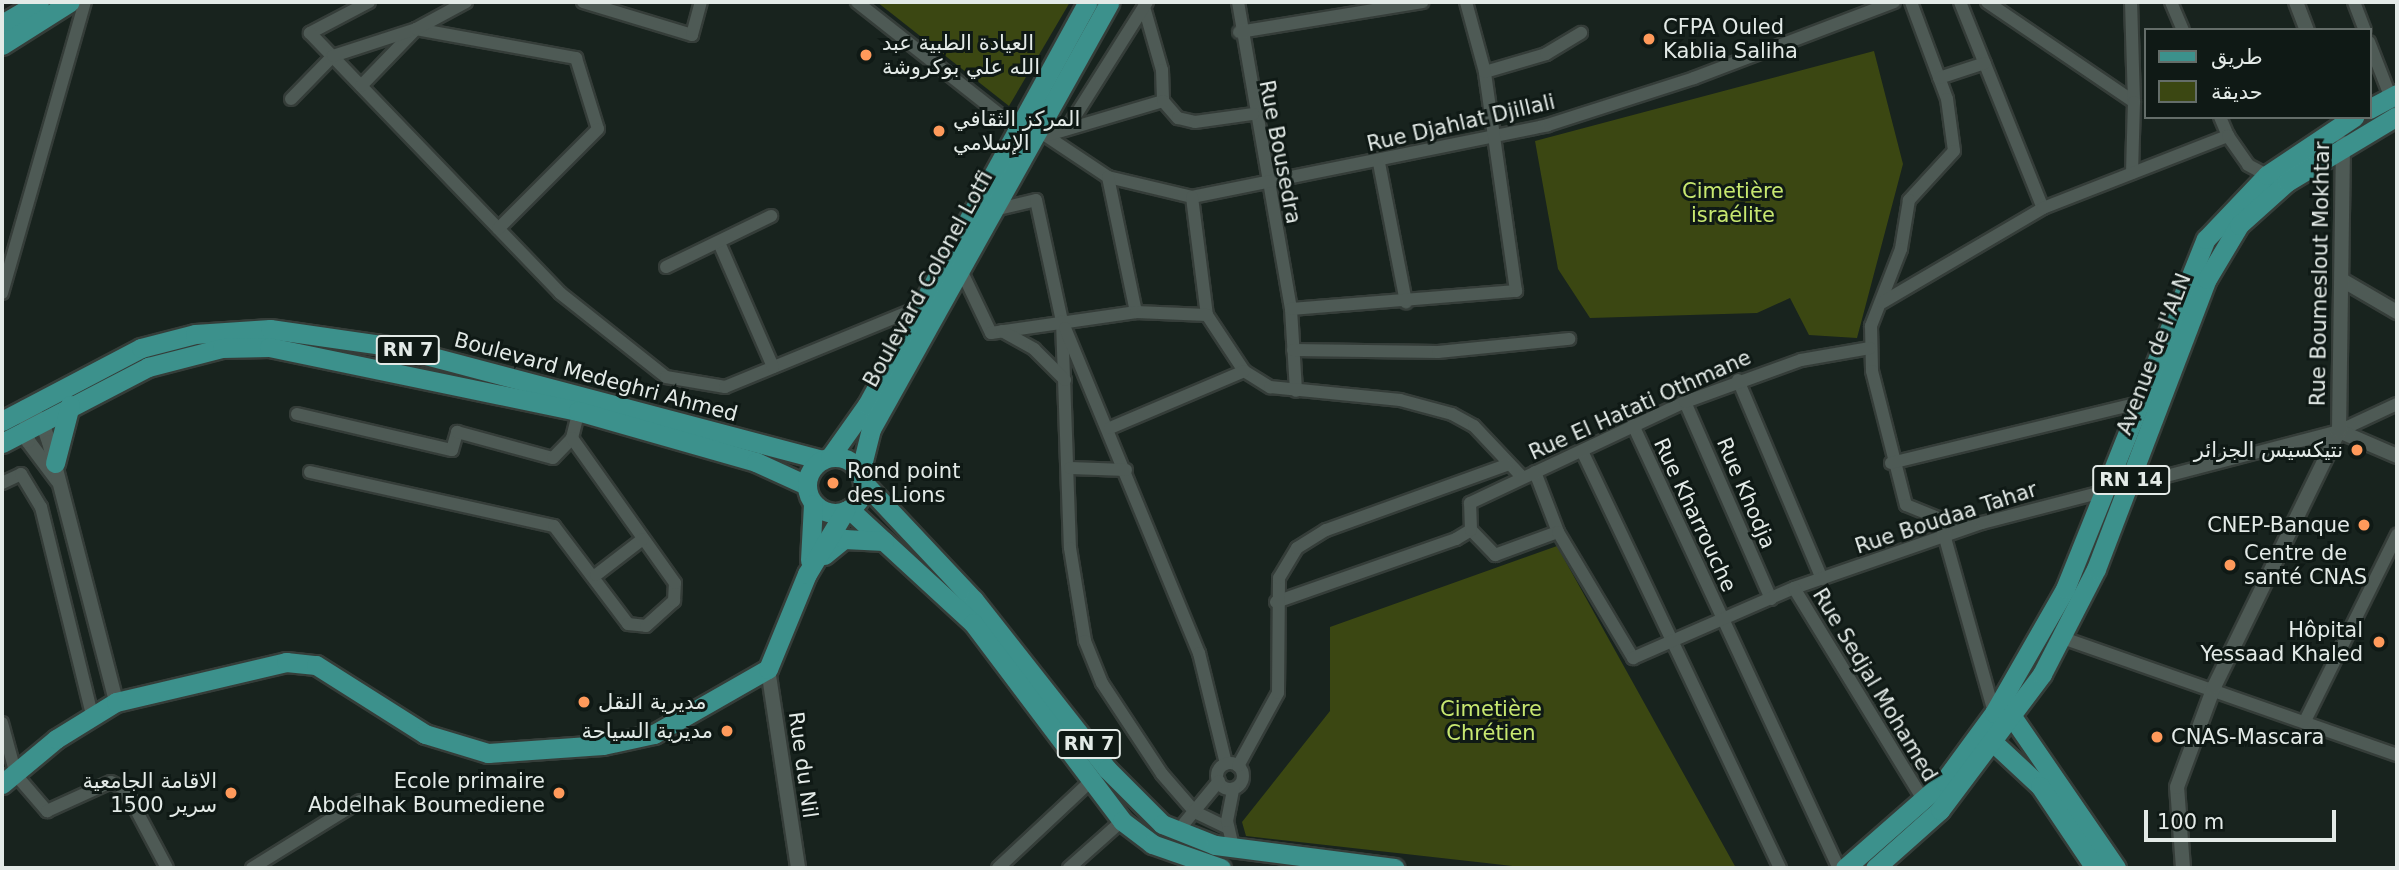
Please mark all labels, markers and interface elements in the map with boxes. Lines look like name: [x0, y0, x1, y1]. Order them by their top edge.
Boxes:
place label: CFPA Ouled Kablia Saliha: [1663, 14, 1798, 64]
legend: [2144, 28, 2371, 119]
place label: العيادة الطبية عبد الله علي بوكروشة: [882, 30, 1040, 80]
marker: CFPA Ouled Kablia Saliha: [1641, 31, 1657, 47]
marker: العيادة الطبية عبد الله علي بوكروشة: [856, 45, 876, 65]
text: طريق: [2211, 45, 2263, 69]
street label: Rue Bousedra: [1254, 78, 1306, 226]
text: حديقة: [2211, 80, 2263, 104]
street label: Rue Djahlat Djillali: [1364, 89, 1558, 157]
place label: المركز الثقافي الإسلامي: [953, 106, 1080, 156]
marker: المركز الثقافي الإسلامي: [931, 123, 947, 139]
street label: Rue Boumeslout Mokhtar: [2305, 142, 2335, 406]
street label: Boulevard Colonel Lotfi: [858, 166, 998, 392]
park label: Cimetière israélite: [1682, 178, 1784, 228]
street label: Avenue de l'ALN: [2112, 270, 2196, 438]
street label: Boulevard Medeghri Ahmed: [452, 327, 740, 427]
road number: RN 7: [375, 334, 441, 366]
street label: Rue El Hatati Othmane: [1525, 345, 1755, 465]
street label: Rue Kharrouche: [1648, 434, 1742, 596]
street label: Rue Khodja: [1711, 434, 1781, 552]
place label: نتيكسيس الجزائر: [2194, 437, 2343, 463]
marker: نتيكسيس الجزائر: [2349, 442, 2365, 458]
place label: Rond point des Lions: [847, 458, 960, 508]
road number: RN 14: [2091, 464, 2171, 495]
marker: Rond point des Lions: [825, 475, 841, 491]
street label: Rue Boudaa Tahar: [1852, 477, 2040, 559]
place label: CNEP-Banque: [2207, 512, 2350, 538]
marker: CNEP-Banque: [2356, 517, 2372, 533]
place label: Centre de santé CNAS: [2244, 540, 2367, 590]
marker: Centre de santé CNAS: [2222, 557, 2238, 573]
street label: Rue Sedjal Mohamed: [1807, 584, 1943, 786]
place label: Hôpital Yessaad Khaled: [2200, 617, 2363, 667]
marker: Hôpital Yessaad Khaled: [2369, 632, 2389, 652]
place label: مديرية النقل: [598, 689, 707, 715]
marker: مديرية النقل: [576, 694, 592, 710]
park label: Cimetière Chrétien: [1440, 696, 1542, 746]
street label: Rue du Nil: [783, 710, 823, 820]
place label: مديرية السياحة: [582, 718, 713, 744]
marker: مديرية السياحة: [719, 723, 735, 739]
place label: CNAS-Mascara: [2171, 724, 2324, 750]
road number: RN 7: [1056, 729, 1122, 760]
marker: CNAS-Mascara: [2149, 729, 2165, 745]
place label: الاقامة الجامعية 1500 سرير: [82, 768, 217, 818]
place label: Ecole primaire Abdelhak Boumediene: [308, 768, 545, 818]
marker: الاقامة الجامعية 1500 سرير: [223, 785, 239, 801]
marker: Ecole primaire Abdelhak Boumediene: [551, 785, 567, 801]
scale bar: [2147, 796, 2340, 840]
text: 100 m: [2157, 810, 2224, 834]

